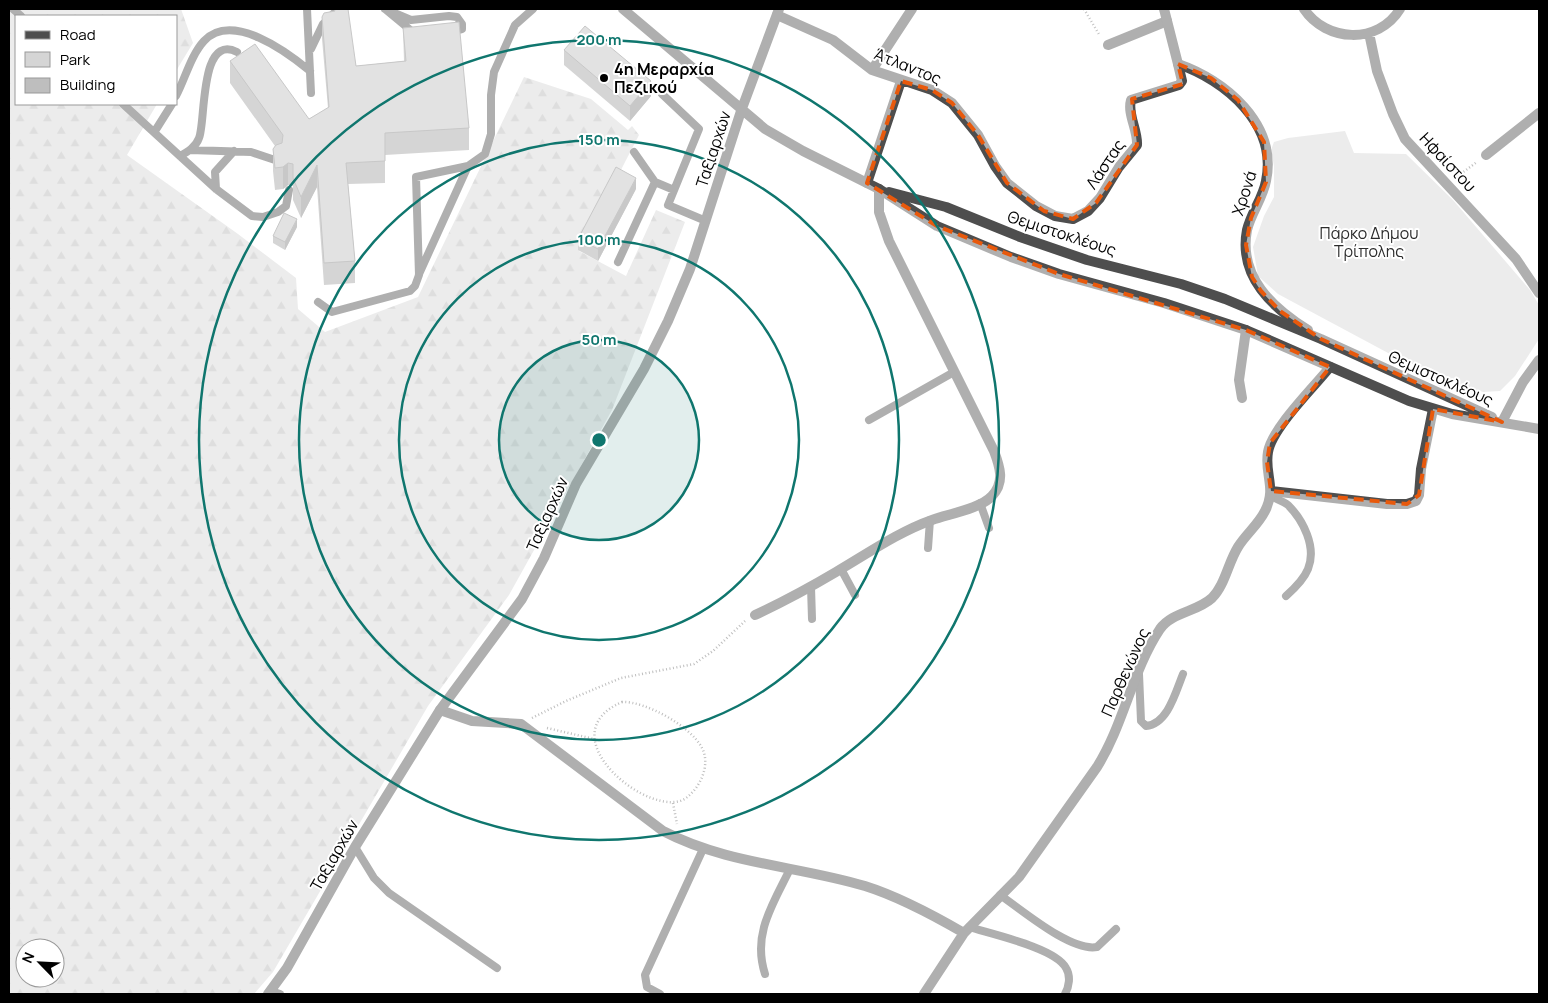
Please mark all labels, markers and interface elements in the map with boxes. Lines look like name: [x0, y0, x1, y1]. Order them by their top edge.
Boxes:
legend: [15, 15, 178, 105]
text: Road: [60, 24, 96, 45]
text: 200 m: [576, 29, 622, 50]
street label: Άτλαντος: [871, 43, 945, 89]
text: Park: [60, 49, 90, 70]
place label: 4η Μεραρχία Πεζικού: [614, 58, 714, 98]
marker: 4η Μεραρχία Πεζικού: [598, 72, 610, 84]
text: Building: [60, 74, 115, 95]
street label: Ταξιαρχών: [690, 108, 736, 190]
street label: Ηφαίστου: [1415, 128, 1481, 196]
text: 150 m: [578, 129, 620, 150]
street label: Λάστας: [1080, 135, 1130, 193]
street label: Χρονά: [1226, 168, 1262, 218]
street label: Θεμιστοκλέους: [1005, 205, 1119, 261]
park label: Πάρκο Δήμου Τρίπολης: [1320, 222, 1418, 262]
text: 100 m: [578, 229, 620, 250]
text: 50 m: [581, 329, 617, 350]
street label: Θεμιστοκλέους: [1385, 345, 1497, 411]
centre of rings: [590, 431, 608, 449]
street label: Ταξιαρχών: [521, 473, 573, 555]
street label: Παρθενώνος: [1096, 624, 1154, 720]
street label: Ταξιαρχών: [305, 815, 363, 895]
north arrow: [15, 938, 65, 988]
text: N: [17, 949, 38, 966]

